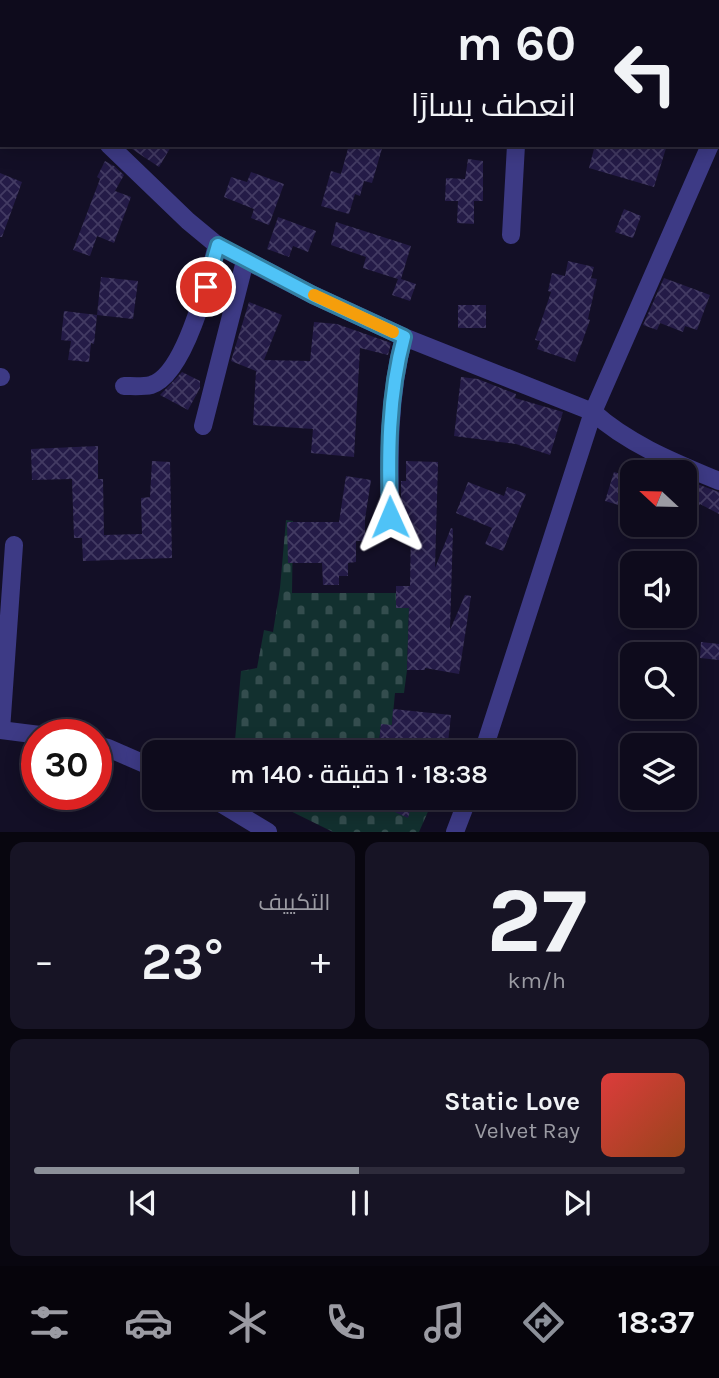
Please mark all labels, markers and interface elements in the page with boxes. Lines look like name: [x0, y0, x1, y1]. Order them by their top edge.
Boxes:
text: 60 m: [456, 15, 576, 72]
icon: left: [600, 28, 691, 119]
text: انعطف يسارًا: [411, 87, 576, 124]
pin: [176, 257, 236, 317]
icon: arrive: [187, 268, 225, 306]
north arrow: [620, 460, 696, 537]
map controls: [620, 460, 697, 810]
position arrow: [353, 480, 427, 554]
button: sound: [620, 551, 697, 628]
button: search: [620, 642, 697, 719]
speed limit sign: 30: [21, 719, 112, 810]
button: layers: [620, 733, 697, 810]
text: 18:38 · 1 دقيقة · 140 m: [230, 759, 488, 790]
text: 27: [487, 868, 587, 974]
text: التكييف: [258, 889, 331, 916]
text: 23°: [141, 931, 224, 992]
text: −: [34, 939, 54, 984]
text: +: [311, 939, 331, 984]
text: km/h: [508, 967, 566, 994]
text: Static Love: [444, 1086, 580, 1117]
text: Velvet Ray: [475, 1117, 580, 1144]
icon: previous: [124, 1184, 162, 1222]
icon: pause: [341, 1184, 379, 1222]
icon: next: [558, 1184, 596, 1222]
icon: filters: [25, 1298, 74, 1347]
icon: car: [124, 1298, 173, 1347]
icon: climate: [223, 1298, 272, 1347]
icon: phone: [321, 1298, 370, 1347]
icon: music: [420, 1298, 469, 1347]
icon: directions: [519, 1298, 568, 1347]
text: 18:37: [618, 1304, 694, 1341]

